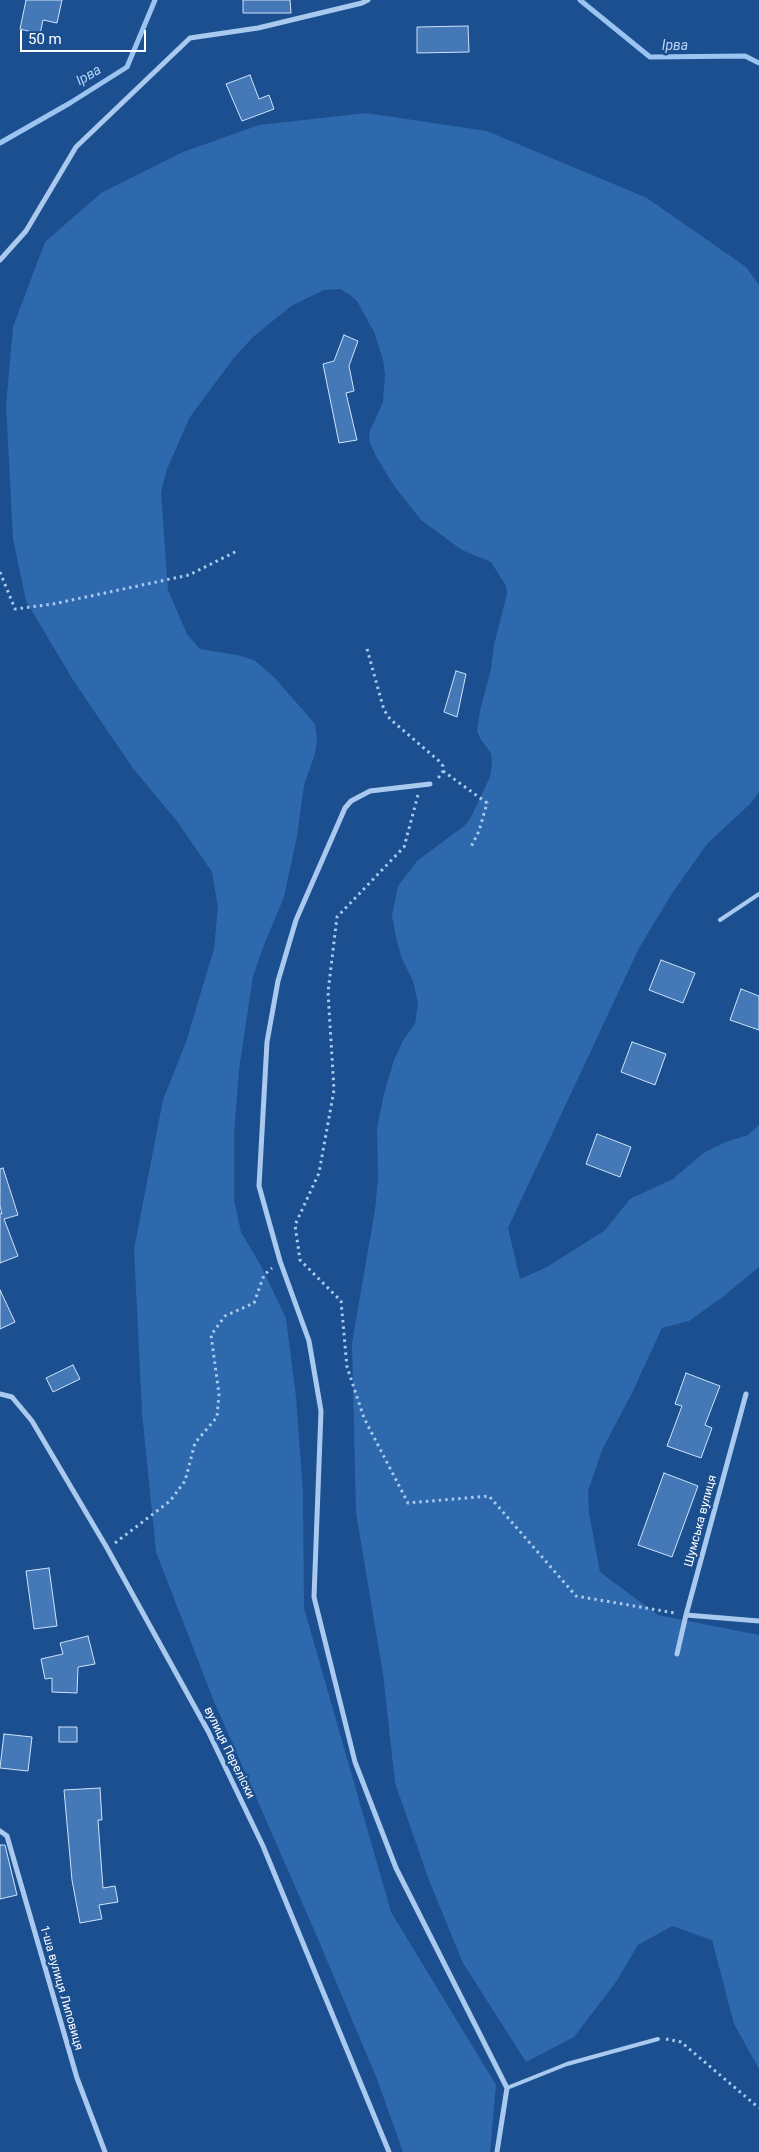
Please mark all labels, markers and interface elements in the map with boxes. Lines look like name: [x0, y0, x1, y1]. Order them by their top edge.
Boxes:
scale bar: [22, 20, 149, 52]
text: 50 m: [28, 30, 62, 48]
water label: Ірва: [662, 38, 688, 54]
water label: Ірва: [73, 62, 105, 90]
street label: Шумська вулиця: [682, 1473, 720, 1569]
street label: вулиця Переліски: [201, 1705, 257, 1801]
street label: 1-ша вулиця Липовиця: [36, 1924, 86, 2052]

